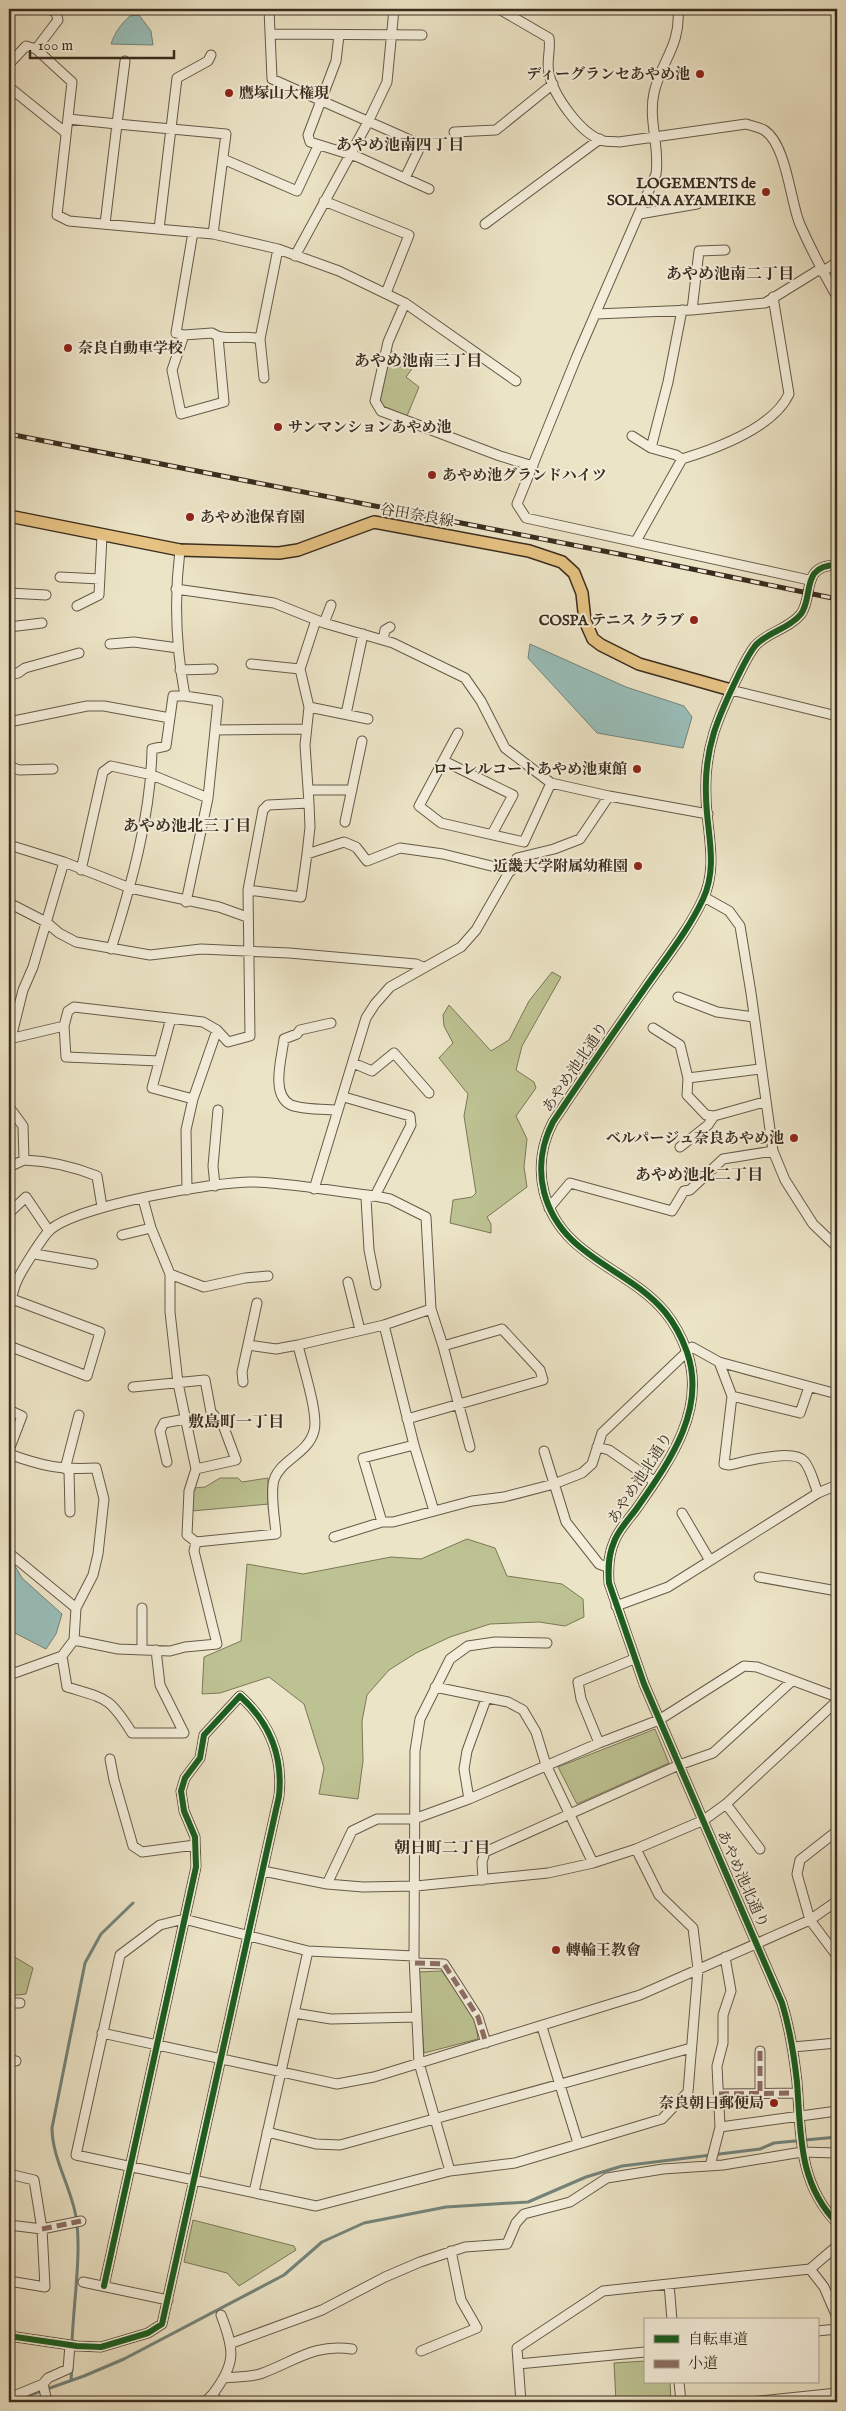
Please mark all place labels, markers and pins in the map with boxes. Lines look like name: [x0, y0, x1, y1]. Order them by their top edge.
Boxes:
place label: ディーグランセあやめ池: [526, 65, 690, 84]
marker: ディーグランセあやめ池: [694, 68, 706, 80]
place label: 鷹塚山大権現: [239, 84, 329, 103]
marker: 鷹塚山大権現: [223, 87, 235, 99]
place label: LOGEMENTS de SOLANA AYAMEIKE: [607, 174, 757, 210]
marker: LOGEMENTS de SOLANA AYAMEIKE: [760, 186, 772, 198]
place label: 奈良自動車学校: [78, 339, 183, 358]
marker: 奈良自動車学校: [62, 342, 74, 354]
place label: サンマンションあやめ池: [288, 418, 452, 437]
marker: サンマンションあやめ池: [272, 421, 284, 433]
place label: あやめ池グランドハイツ: [442, 466, 607, 485]
marker: あやめ池グランドハイツ: [426, 469, 438, 481]
place label: あやめ池保育園: [200, 508, 305, 527]
marker: あやめ池保育園: [184, 511, 196, 523]
place label: COSPA テニス クラブ: [539, 611, 684, 630]
marker: COSPA テニス クラブ: [688, 614, 700, 626]
place label: ローレルコートあやめ池東館: [433, 760, 627, 779]
marker: ローレルコートあやめ池東館: [631, 763, 643, 775]
place label: 近畿大学附属幼稚園: [493, 857, 628, 876]
marker: 近畿大学附属幼稚園: [632, 860, 644, 872]
place label: ベルパージュ奈良あやめ池: [606, 1129, 784, 1148]
marker: ベルパージュ奈良あやめ池: [788, 1132, 800, 1144]
place label: 轉輪王教會: [566, 1941, 641, 1960]
marker: 轉輪王教會: [550, 1944, 562, 1956]
place label: 奈良朝日郵便局: [659, 2094, 764, 2113]
marker: 奈良朝日郵便局: [768, 2097, 780, 2109]

